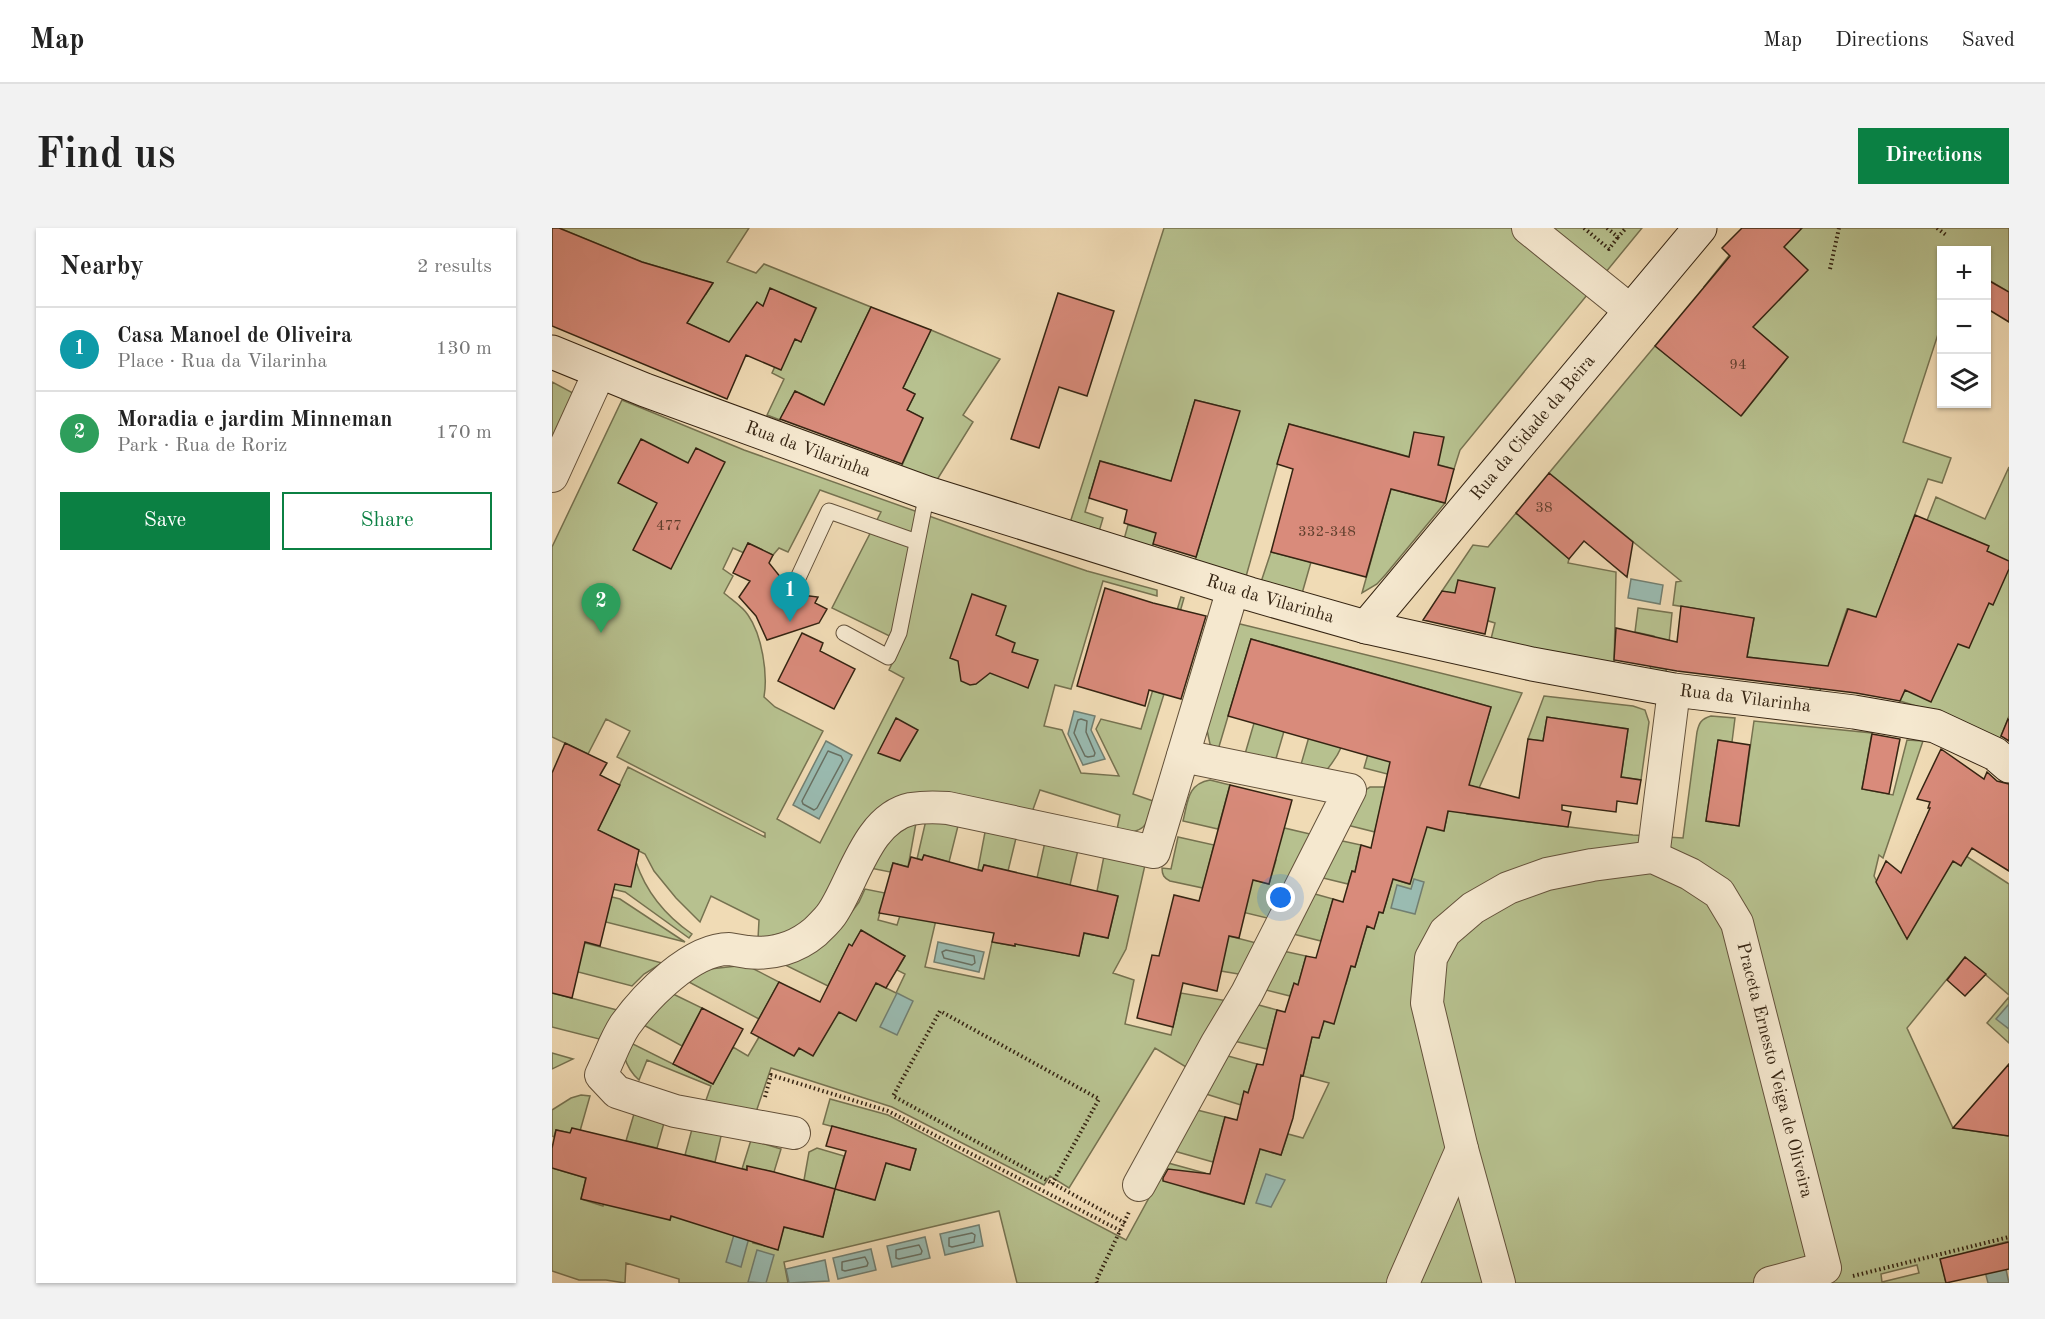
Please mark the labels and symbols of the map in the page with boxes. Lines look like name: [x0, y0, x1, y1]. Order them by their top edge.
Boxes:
street label: Rua da Cidade da Beira: [1467, 352, 1599, 504]
house number: 94: [1729, 358, 1747, 373]
street label: Rua da Vilarinha: [743, 418, 873, 481]
house number: 38: [1535, 501, 1553, 516]
house number: 477: [656, 519, 682, 534]
house number: 332-348: [1298, 525, 1356, 540]
pin: 1: [770, 572, 810, 622]
street label: Rua da Vilarinha: [1204, 572, 1336, 626]
pin: 2: [581, 584, 620, 633]
street label: Rua da Vilarinha: [1679, 682, 1812, 716]
your location: [1266, 883, 1295, 912]
street label: Praceta Ernesto Veiga de Oliveira: [1733, 940, 1816, 1200]

